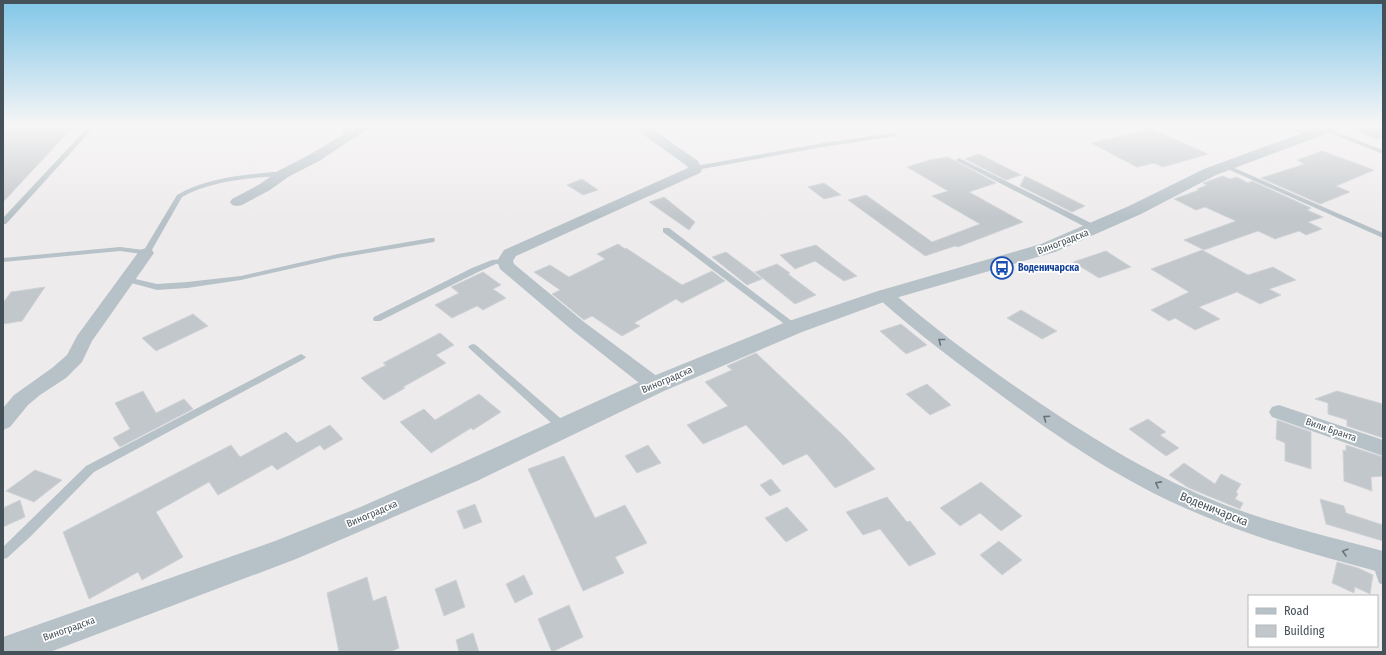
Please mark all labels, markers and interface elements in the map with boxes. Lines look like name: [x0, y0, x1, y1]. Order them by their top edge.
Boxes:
street label: Виноградска: [1036, 227, 1091, 257]
bus stop icon: Воденичарска: [989, 255, 1015, 281]
place label: Воденичарска: [1018, 262, 1079, 274]
one-way arrow: [938, 339, 945, 346]
street label: Виноградска: [640, 364, 694, 396]
one-way arrow: [1043, 415, 1050, 423]
street label: Вили Бранта: [1304, 416, 1358, 444]
one-way arrow: [1155, 481, 1162, 489]
street label: Воденичарска: [1178, 489, 1250, 529]
street label: Виноградска: [345, 498, 399, 530]
one-way arrow: [1342, 548, 1349, 557]
legend: [1248, 595, 1378, 647]
text: Road: [1284, 604, 1309, 618]
street label: Виноградска: [41, 614, 97, 644]
text: Building: [1284, 624, 1325, 638]

